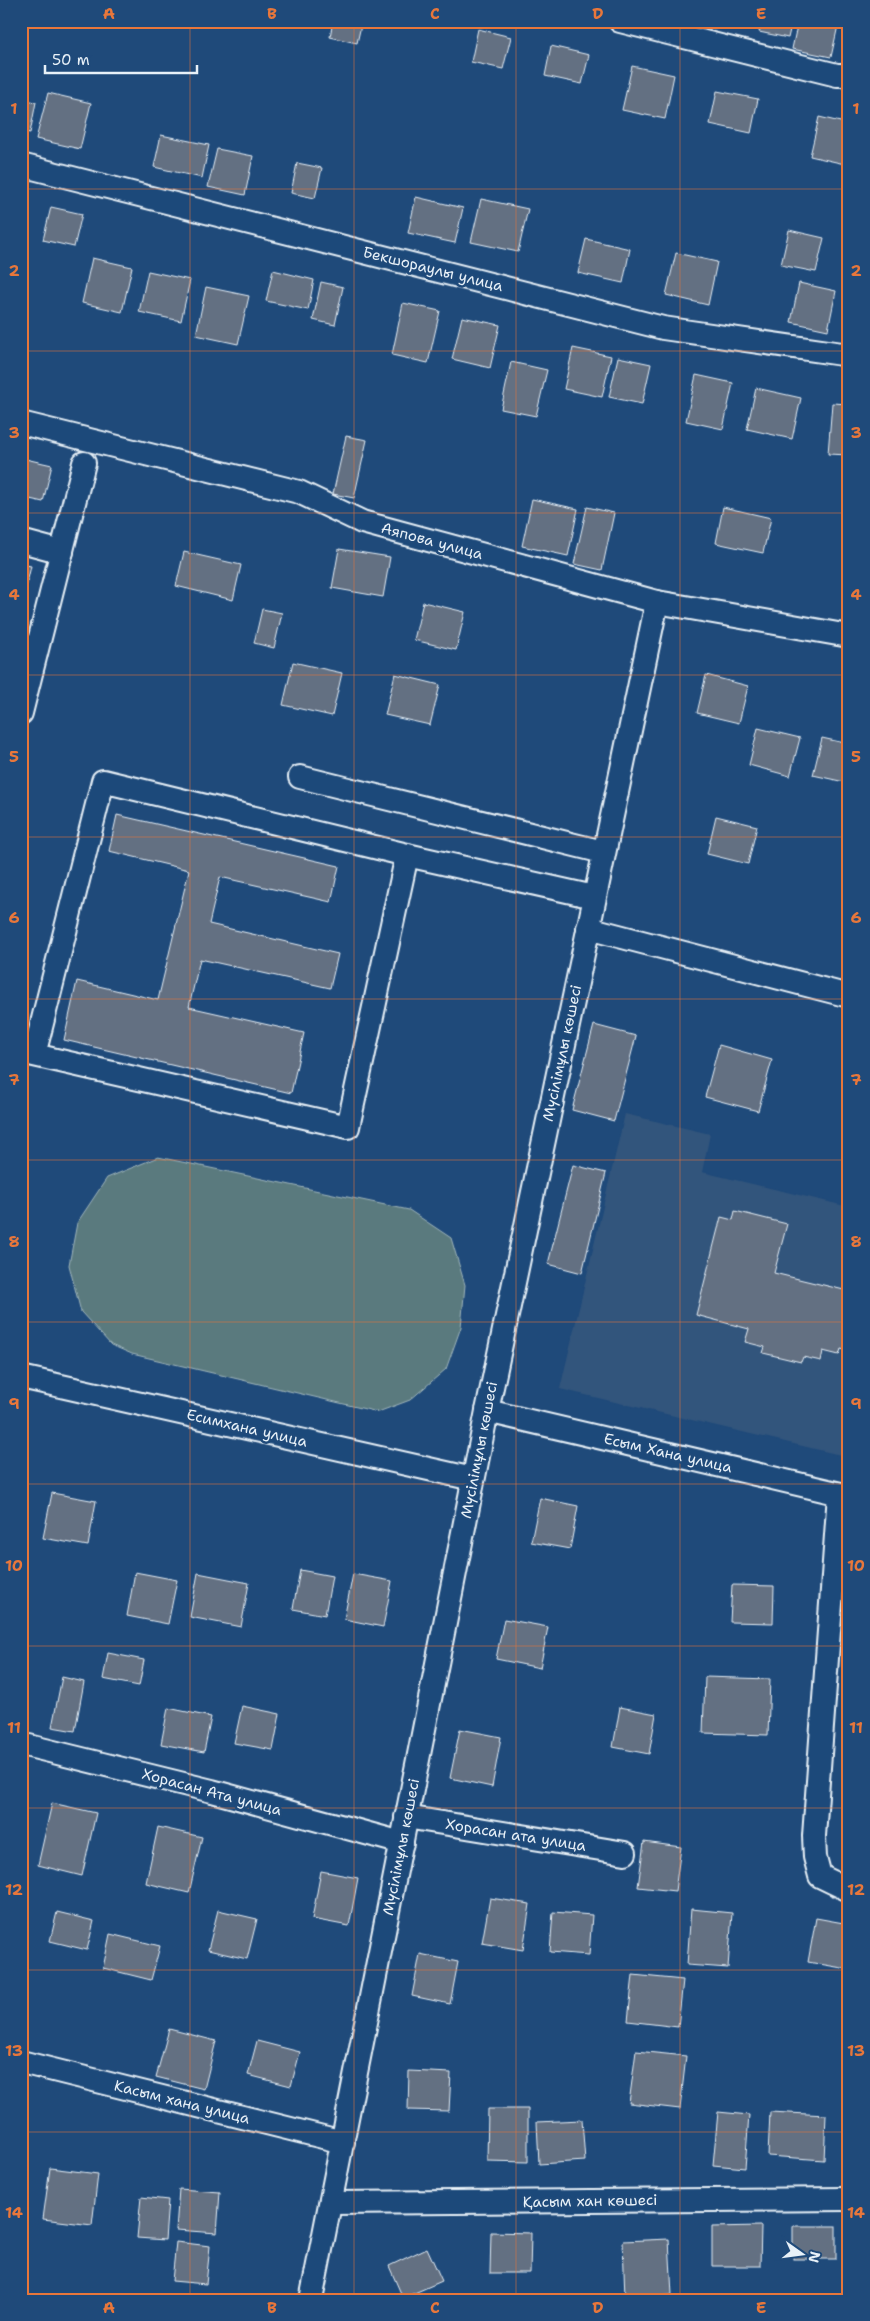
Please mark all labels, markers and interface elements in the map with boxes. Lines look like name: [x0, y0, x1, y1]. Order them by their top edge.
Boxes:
text: A: [103, 3, 115, 24]
text: B: [267, 3, 277, 24]
text: C: [430, 3, 440, 24]
text: D: [592, 3, 604, 24]
text: E: [756, 3, 766, 24]
scale bar: [45, 42, 198, 74]
text: 50 m: [52, 50, 90, 70]
text: 1: [10, 98, 18, 119]
text: 1: [852, 98, 860, 119]
street label: Бекшораулы улица: [361, 242, 506, 296]
text: 2: [8, 260, 20, 281]
text: 2: [850, 260, 862, 281]
text: 3: [8, 422, 20, 443]
text: 3: [850, 422, 862, 443]
street label: Аяпова улица: [379, 518, 486, 564]
text: 4: [8, 584, 20, 605]
text: 4: [850, 584, 862, 605]
text: 5: [9, 746, 19, 767]
text: 5: [851, 746, 861, 767]
text: 6: [8, 907, 20, 928]
text: 6: [850, 907, 862, 928]
street label: Мүсілімұлы көшесі: [538, 983, 586, 1123]
text: 7: [8, 1069, 20, 1090]
text: 7: [850, 1069, 862, 1090]
text: 8: [8, 1231, 20, 1252]
text: 8: [850, 1231, 862, 1252]
street label: Мүсілімұлы көшесі: [456, 1380, 502, 1520]
text: 9: [8, 1393, 20, 1414]
text: 9: [850, 1393, 862, 1414]
street label: Есимхана улица: [185, 1404, 310, 1452]
street label: Есым Хана улица: [602, 1429, 735, 1478]
text: 10: [5, 1555, 23, 1576]
text: 10: [847, 1555, 865, 1576]
text: 11: [7, 1717, 21, 1738]
text: 11: [849, 1717, 863, 1738]
street label: Хорасан Ата улица: [140, 1764, 285, 1820]
street label: Мүсілімұлы көшесі: [378, 1777, 424, 1917]
street label: Хорасан ата улица: [444, 1814, 588, 1856]
text: 12: [5, 1879, 23, 1900]
text: 12: [847, 1879, 865, 1900]
text: 13: [5, 2040, 23, 2061]
text: 13: [847, 2040, 865, 2061]
street label: Касым хана улица: [112, 2075, 253, 2129]
street label: Қасым хан көшесі: [523, 2190, 657, 2212]
text: 14: [5, 2202, 23, 2223]
text: 14: [847, 2202, 865, 2223]
north arrow: [778, 2228, 828, 2278]
text: N: [805, 2250, 825, 2265]
text: A: [103, 2297, 115, 2318]
text: B: [267, 2297, 277, 2318]
text: C: [430, 2297, 440, 2318]
text: D: [592, 2297, 604, 2318]
text: E: [756, 2297, 766, 2318]

